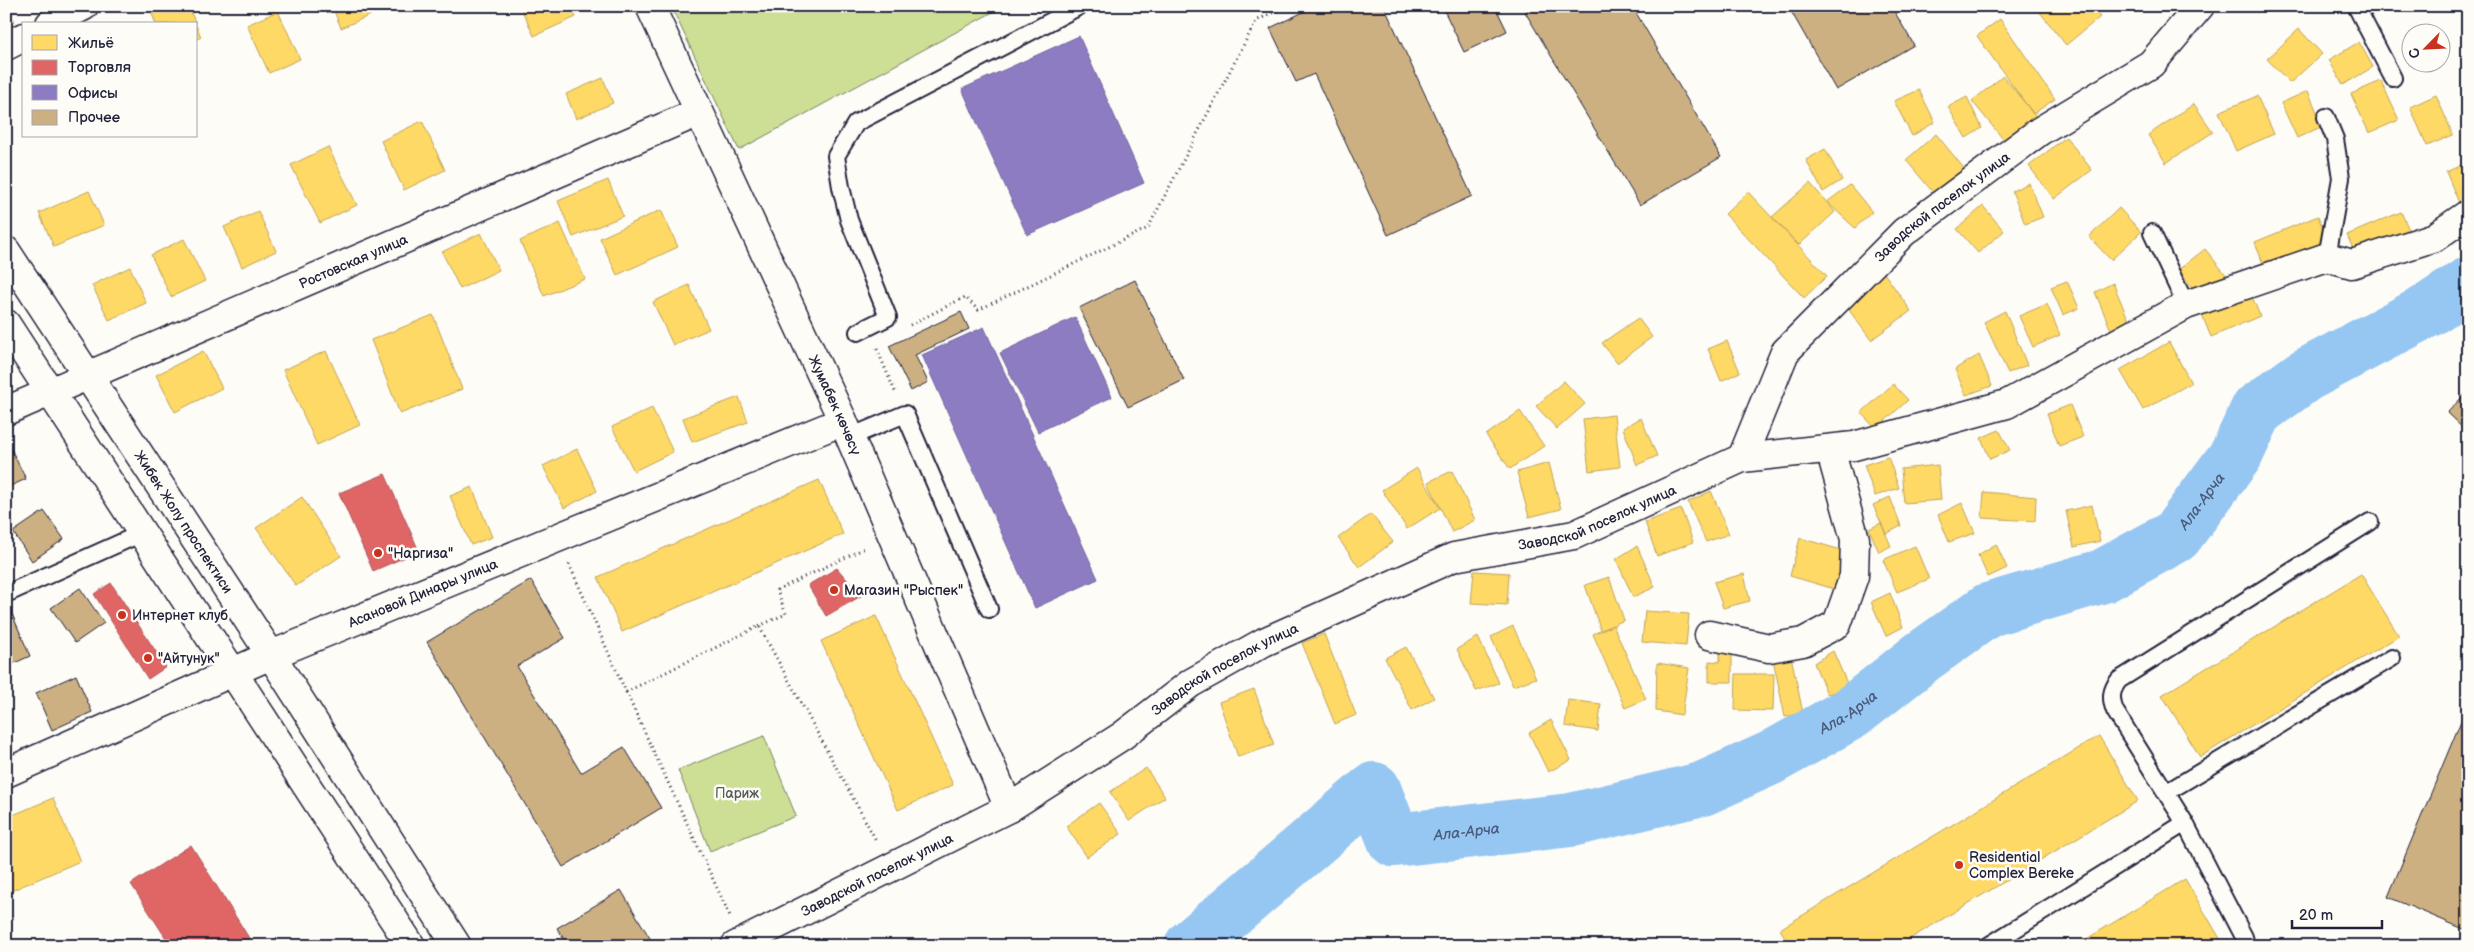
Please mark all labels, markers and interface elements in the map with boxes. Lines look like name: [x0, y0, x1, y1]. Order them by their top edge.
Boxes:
legend: [22, 22, 198, 138]
north arrow: [2402, 22, 2452, 72]
text: Жильё: [68, 34, 114, 53]
text: С: [2405, 45, 2424, 61]
text: Торговля: [68, 58, 131, 77]
text: Офисы: [68, 84, 118, 103]
text: Прочее: [68, 108, 120, 127]
street label: Заводской поселок улица: [1871, 148, 2014, 266]
street label: Ростовская улица: [296, 231, 411, 293]
street label: Жумабек көчөсү: [805, 353, 865, 459]
street label: Жибек Жолу проспектиси: [130, 448, 236, 597]
water label: Ала-Арча: [2174, 469, 2230, 535]
street label: Заводской поселок улица: [1517, 481, 1680, 554]
place label: "Наргиза": [388, 545, 453, 562]
marker: "Наргиза": [372, 547, 384, 559]
street label: Асановой Динары улица: [345, 555, 501, 632]
place label: Магазин "Рыспек": [844, 582, 963, 599]
marker: Магазин "Рыспек": [828, 584, 840, 596]
place label: Интернет клуб: [132, 607, 228, 624]
marker: Интернет клуб: [116, 609, 128, 621]
street label: Заводской поселок улица: [1148, 620, 1302, 719]
place label: "Айтунук": [158, 650, 220, 667]
marker: "Айтунук": [142, 652, 154, 664]
water label: Ала-Арча: [1815, 687, 1882, 739]
park label: Париж: [715, 785, 759, 802]
water label: Ала-Арча: [1432, 819, 1501, 846]
street label: Заводской поселок улица: [798, 829, 957, 920]
place label: Residential Complex Bereke: [1969, 849, 2074, 882]
marker: Residential Complex Bereke: [1953, 859, 1965, 871]
scale bar: [2292, 897, 2382, 929]
text: 20 m: [2299, 906, 2333, 925]

